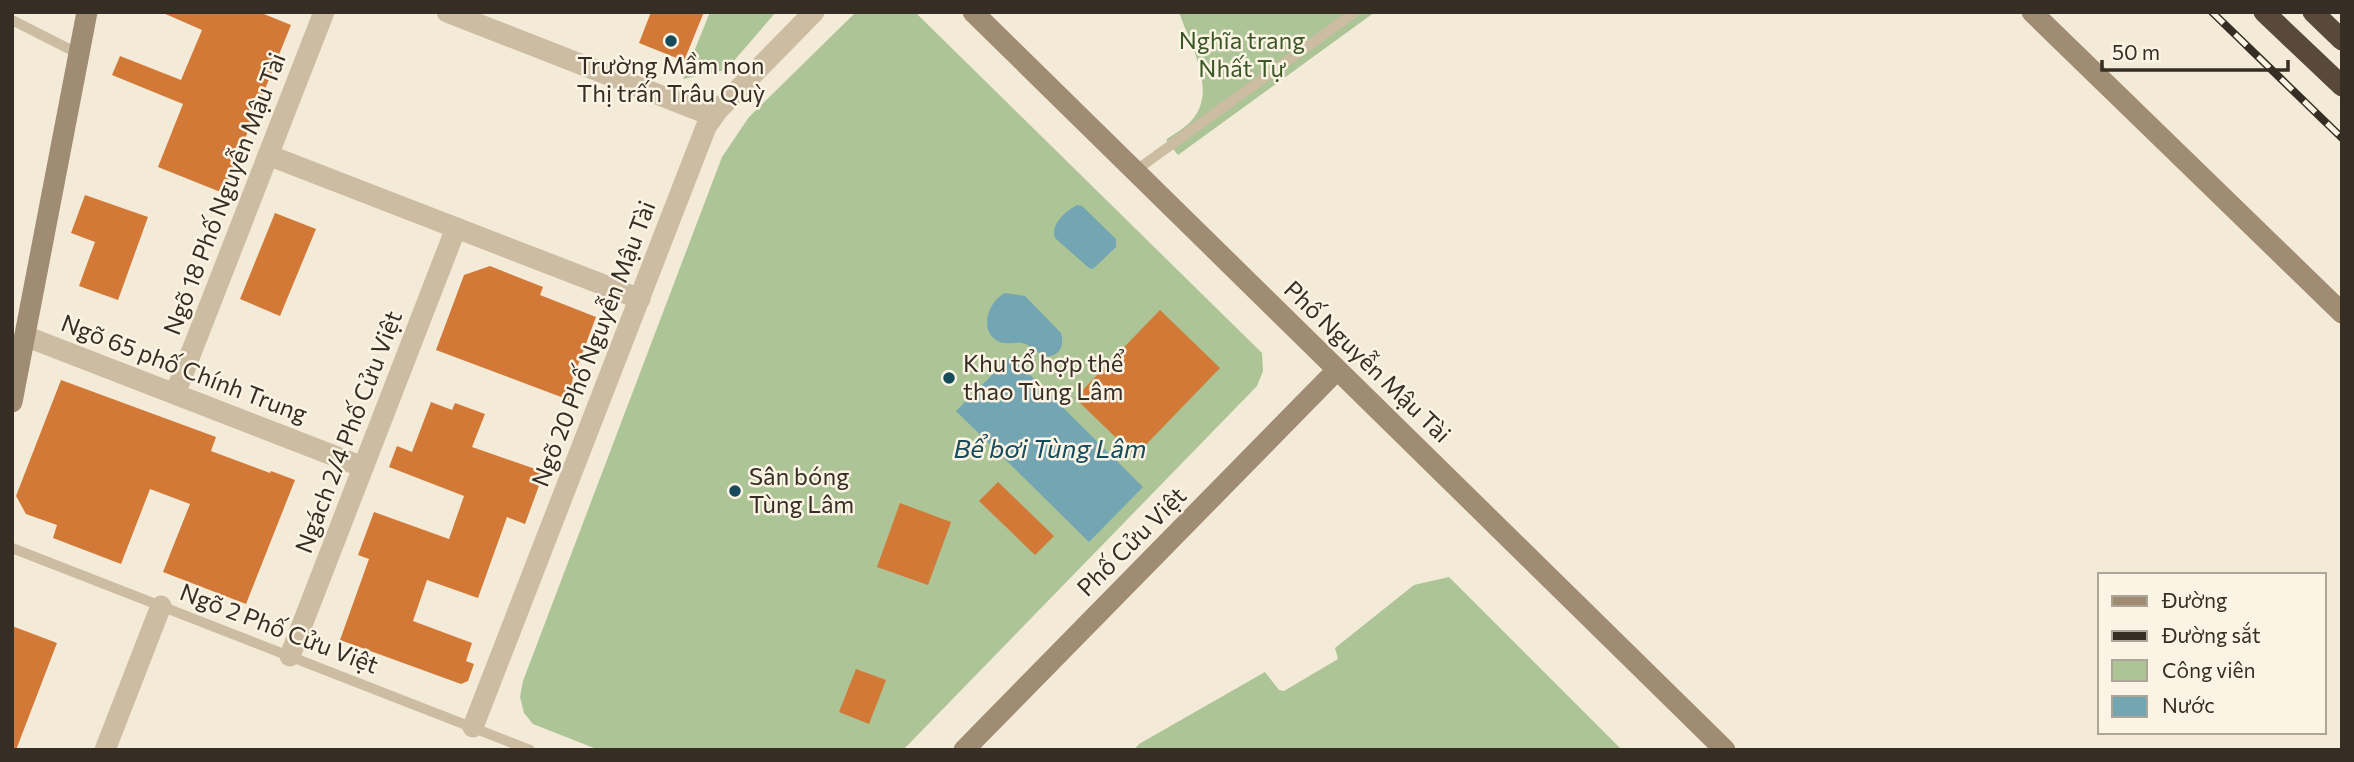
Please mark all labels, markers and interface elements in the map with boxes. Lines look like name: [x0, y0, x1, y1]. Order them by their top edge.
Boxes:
park label: Nghĩa trang Nhất Tự: [1179, 25, 1305, 82]
scale bar: [2102, 28, 2288, 72]
marker: Trường Mầm non Thị trấn Trâu Quỳ: [663, 33, 679, 49]
text: 50 m: [2112, 39, 2160, 64]
street label: Ngõ 18 Phố Nguyễn Mậu Tài: [156, 48, 291, 339]
place label: Trường Mầm non Thị trấn Trâu Quỳ: [577, 50, 765, 107]
street label: Ngõ 20 Phố Nguyễn Mậu Tài: [525, 197, 661, 490]
street label: Phố Nguyễn Mậu Tài: [1279, 274, 1457, 448]
street label: Ngách 2/4 Phố Cửu Việt: [288, 306, 407, 557]
street label: Ngõ 65 phố Chính Trung: [57, 307, 312, 428]
place label: Khu tổ hợp thể thao Tùng Lâm: [963, 348, 1125, 405]
marker: Khu tổ hợp thể thao Tùng Lâm: [941, 370, 957, 386]
water label: Bể bơi Tùng Lâm: [953, 432, 1147, 463]
place label: Sân bóng Tùng Lâm: [749, 461, 854, 518]
street label: Phố Cửu Việt: [1070, 480, 1192, 602]
marker: Sân bóng Tùng Lâm: [727, 483, 743, 499]
legend: [2098, 573, 2326, 734]
street label: Ngõ 2 Phố Cửu Việt: [176, 576, 383, 679]
text: Đường: [2161, 587, 2227, 612]
text: Đường sắt: [2161, 622, 2261, 647]
text: Công viên: [2162, 657, 2256, 682]
text: Nước: [2162, 692, 2215, 717]

